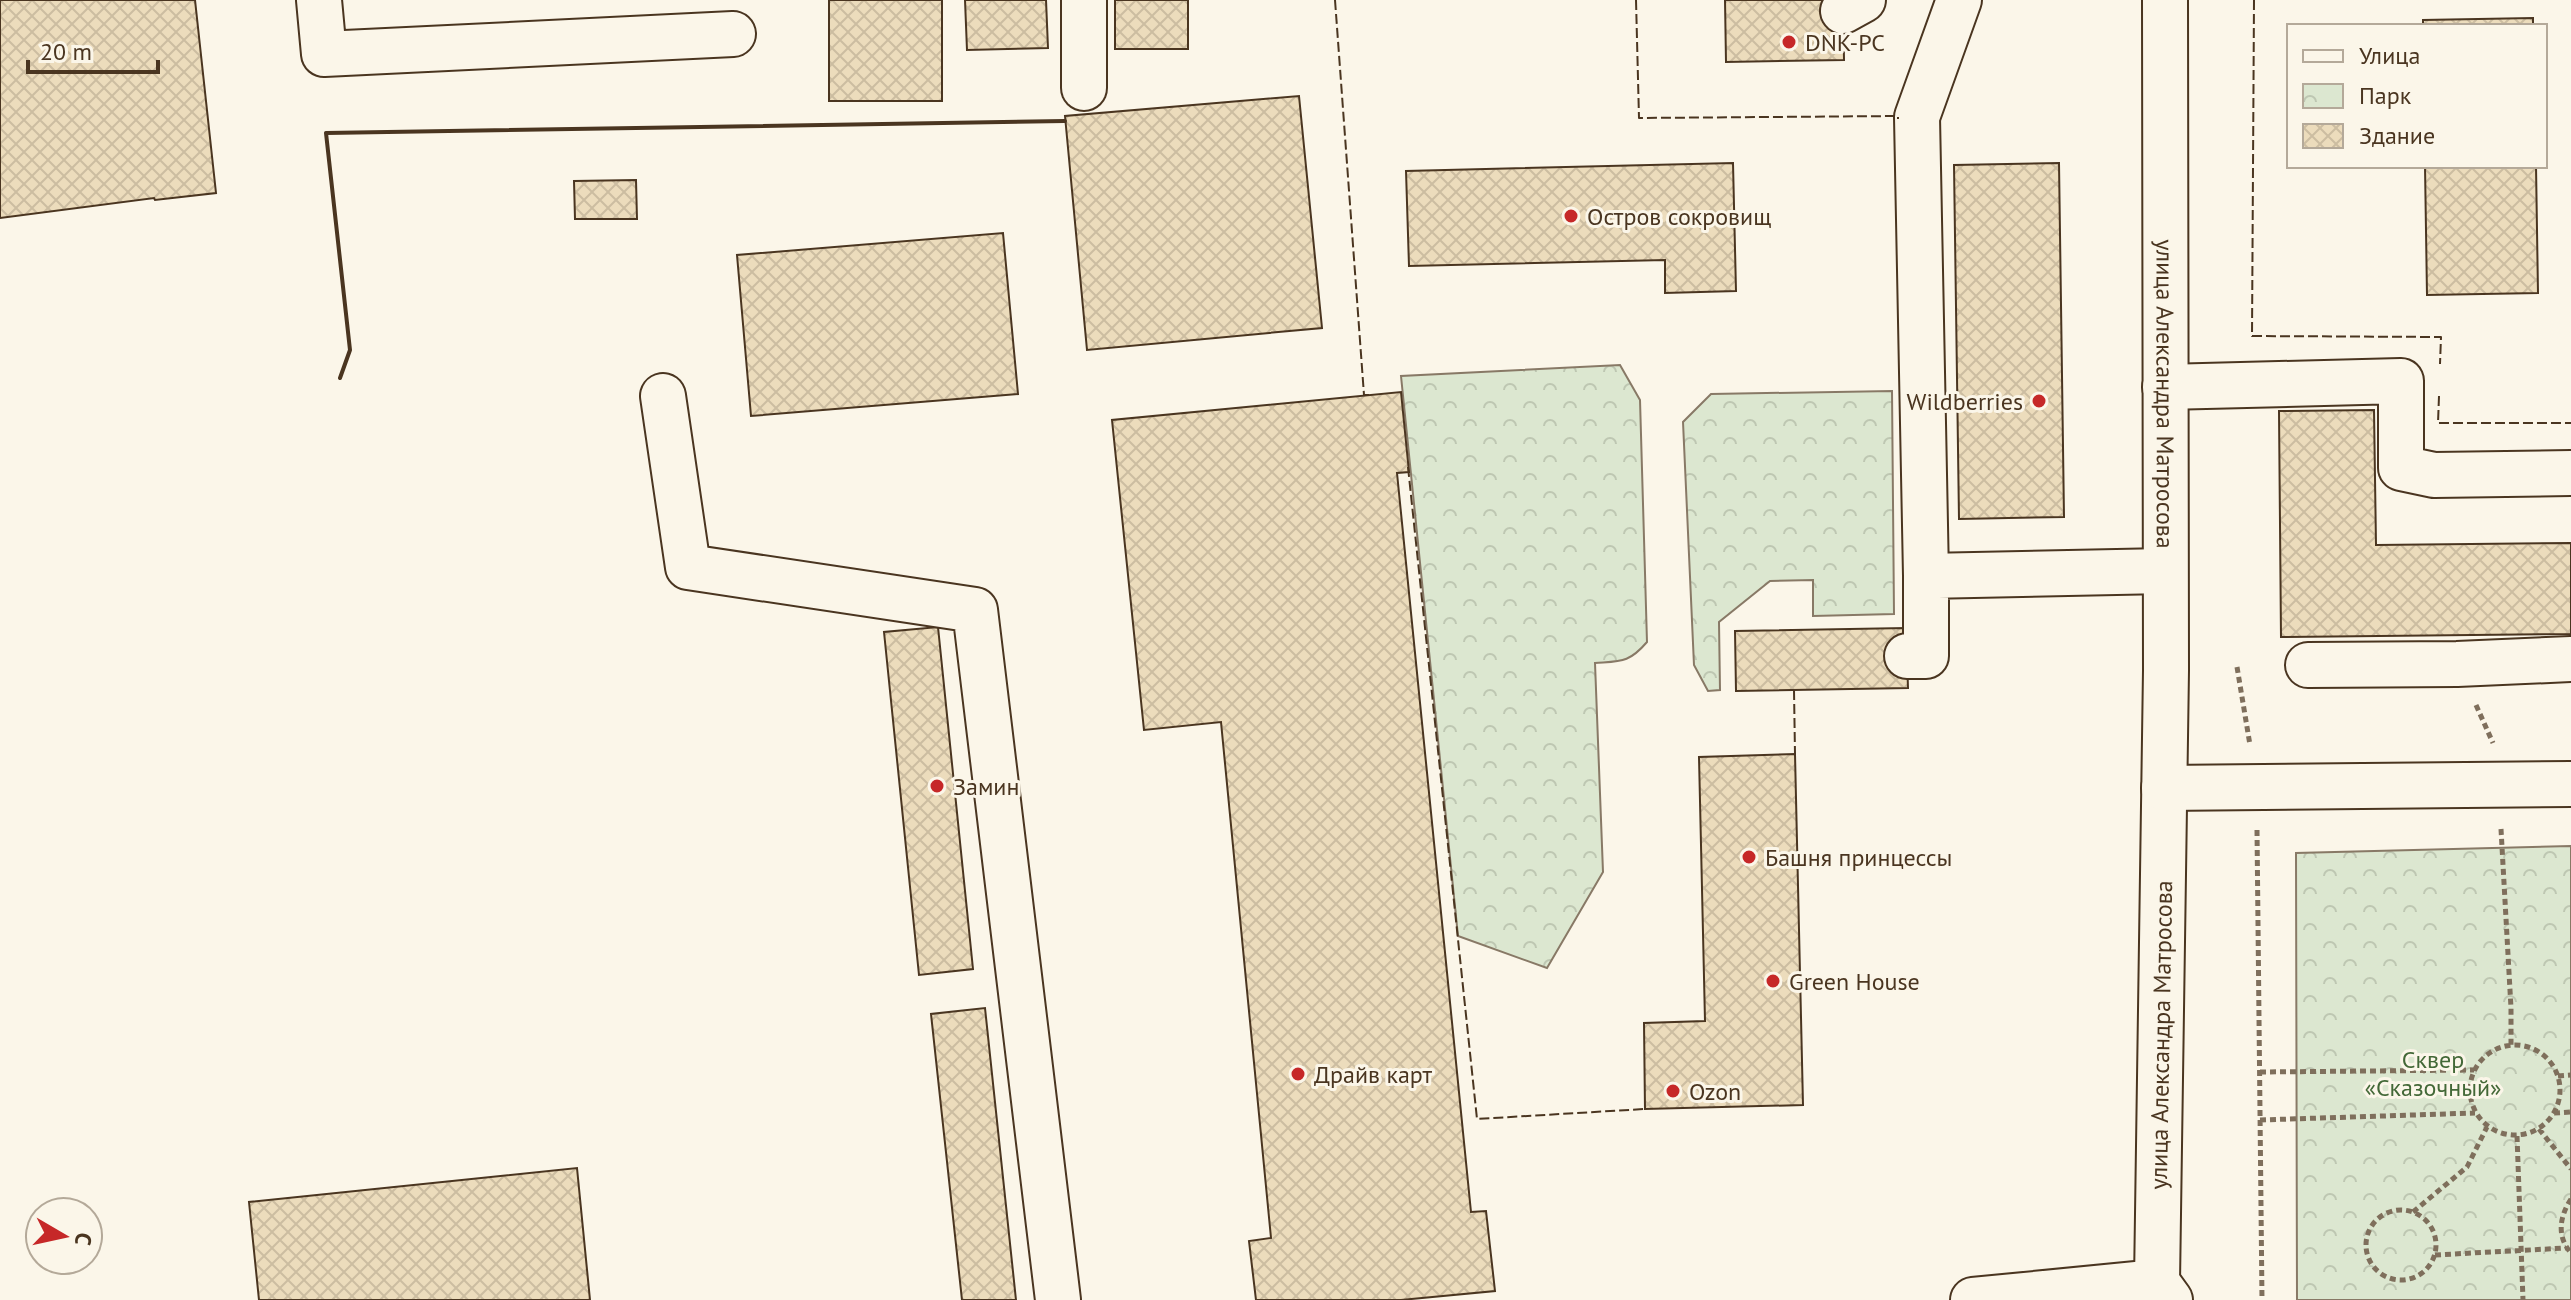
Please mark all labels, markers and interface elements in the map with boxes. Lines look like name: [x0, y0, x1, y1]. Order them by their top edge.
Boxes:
scale bar: [28, 24, 158, 74]
legend: [2287, 24, 2547, 168]
place label: DNK-PC: [1805, 27, 1885, 58]
marker: DNK-PC: [1780, 33, 1798, 51]
text: 20 m: [40, 36, 92, 67]
text: Улица: [2359, 40, 2420, 71]
text: Парк: [2359, 80, 2412, 111]
text: Здание: [2359, 120, 2435, 151]
place label: Остров сокровищ: [1587, 201, 1771, 232]
marker: Остров сокровищ: [1562, 207, 1580, 225]
street label: улица Александра Матросова: [2150, 239, 2181, 549]
place label: Wildberries: [1907, 386, 2023, 417]
marker: Wildberries: [2030, 392, 2048, 410]
place label: Замин: [953, 771, 1019, 802]
marker: Замин: [928, 777, 946, 795]
place label: Башня принцессы: [1765, 842, 1952, 873]
marker: Башня принцессы: [1740, 848, 1758, 866]
street label: улица Александра Матросова: [2143, 880, 2179, 1190]
place label: Green House: [1789, 966, 1920, 997]
marker: Green House: [1764, 972, 1782, 990]
park label: Сквер «Сказочный»: [2364, 1044, 2502, 1103]
place label: Драйв карт: [1314, 1059, 1432, 1090]
marker: Драйв карт: [1289, 1065, 1307, 1083]
place label: Ozon: [1689, 1076, 1741, 1107]
marker: Ozon: [1664, 1082, 1682, 1100]
north arrow: [24, 1196, 104, 1276]
text: С: [69, 1231, 99, 1247]

